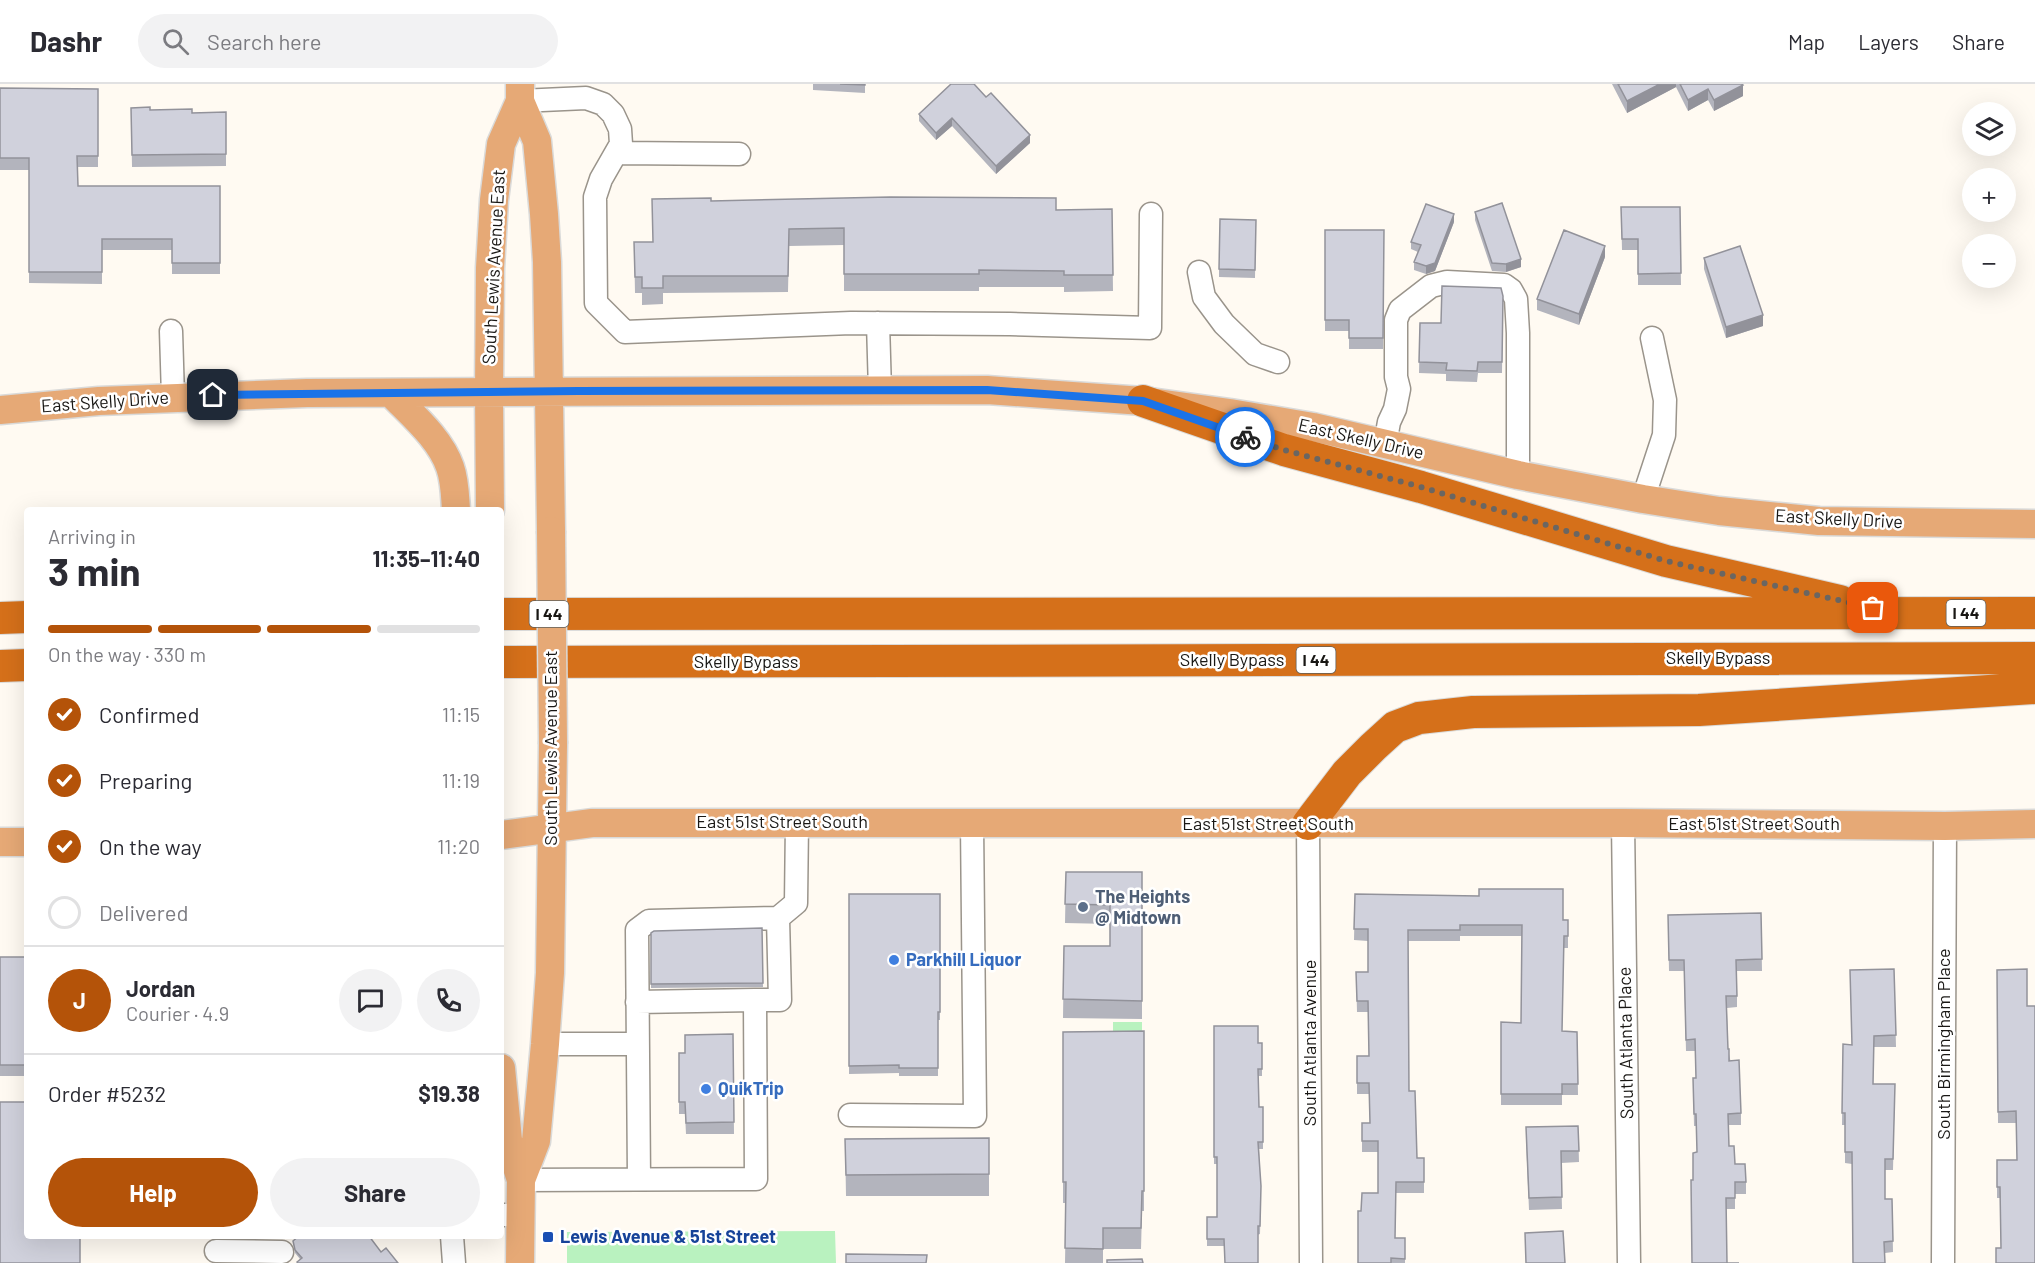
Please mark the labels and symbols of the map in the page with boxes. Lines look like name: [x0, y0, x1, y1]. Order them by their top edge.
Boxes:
street label: South Lewis Avenue East: [477, 169, 509, 365]
pin: [187, 369, 238, 420]
street label: East Skelly Drive: [40, 386, 170, 416]
courier: [1215, 407, 1275, 467]
street label: East Skelly Drive: [1296, 413, 1426, 463]
street label: East Skelly Drive: [1775, 504, 1904, 532]
pin: [1847, 582, 1898, 633]
road number: I 44: [1946, 600, 1986, 626]
road number: I 44: [530, 601, 568, 627]
street label: Skelly Bypass: [1666, 646, 1770, 668]
road number: I 44: [1296, 647, 1336, 673]
street label: Skelly Bypass: [1180, 648, 1284, 670]
street label: South Lewis Avenue East: [539, 650, 561, 846]
street label: Skelly Bypass: [694, 650, 798, 672]
street label: East 51st Street South: [696, 810, 868, 832]
street label: East 51st Street South: [1182, 812, 1354, 834]
street label: East 51st Street South: [1668, 812, 1840, 834]
place label: The Heights @ Midtown: [1095, 885, 1190, 928]
marker: The Heights @ Midtown: [1076, 900, 1090, 914]
place label: Parkhill Liquor: [906, 948, 1021, 970]
street label: South Birmingham Place: [1932, 948, 1954, 1140]
marker: Parkhill Liquor: [887, 953, 901, 967]
street label: South Atlanta Avenue: [1298, 960, 1320, 1126]
street label: South Atlanta Place: [1613, 967, 1637, 1119]
place label: QuikTrip: [718, 1077, 784, 1099]
marker: QuikTrip: [699, 1082, 713, 1096]
place label: Lewis Avenue & 51st Street: [560, 1225, 776, 1247]
marker: Lewis Avenue & 51st Street: [541, 1230, 555, 1244]

